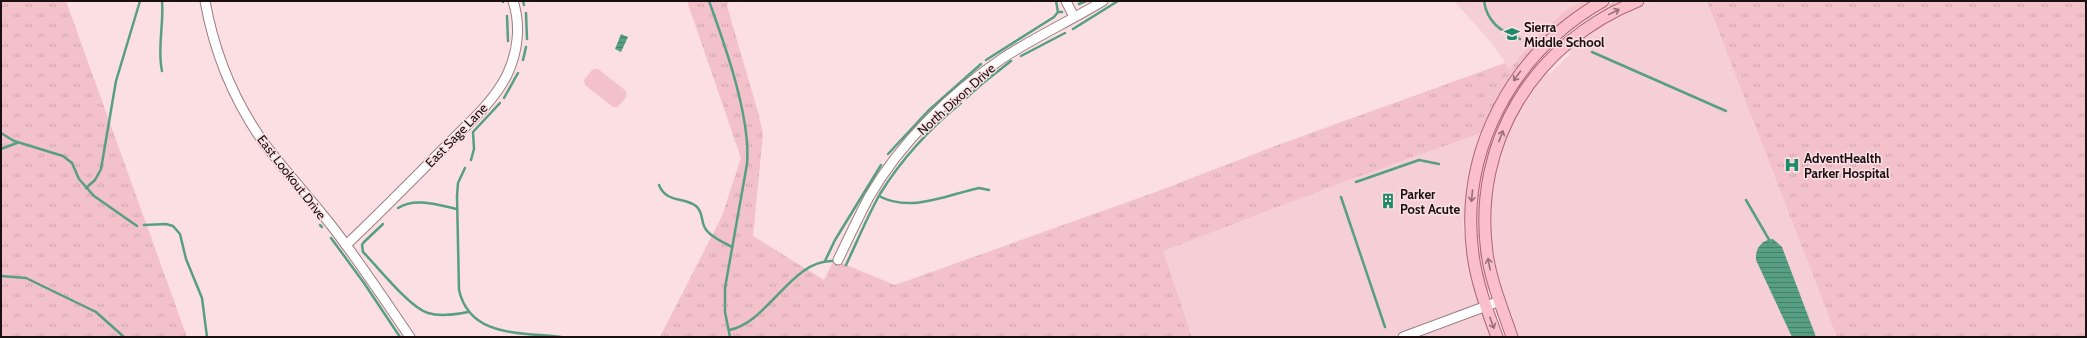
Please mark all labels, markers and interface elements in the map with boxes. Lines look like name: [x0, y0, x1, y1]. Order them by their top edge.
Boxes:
one-way arrow: [1608, 8, 1620, 15]
place label: Sierra Middle School: [1524, 19, 1605, 50]
school or university icon: Sierra Middle School: [1503, 25, 1521, 43]
street label: North Dixon Drive: [914, 60, 998, 138]
one-way arrow: [1513, 70, 1521, 81]
street label: East Sage Lane: [422, 99, 491, 170]
one-way arrow: [1498, 131, 1506, 143]
street label: East Lookout Drive: [254, 132, 330, 223]
place label: AdventHealth Parker Hospital: [1804, 150, 1890, 181]
hospital icon: AdventHealth Parker Hospital: [1783, 156, 1801, 174]
place label: Parker Post Acute: [1400, 186, 1460, 217]
one-way arrow: [1468, 189, 1476, 202]
building icon: Parker Post Acute: [1379, 192, 1397, 210]
one-way arrow: [1485, 258, 1493, 271]
one-way arrow: [1489, 317, 1496, 330]

